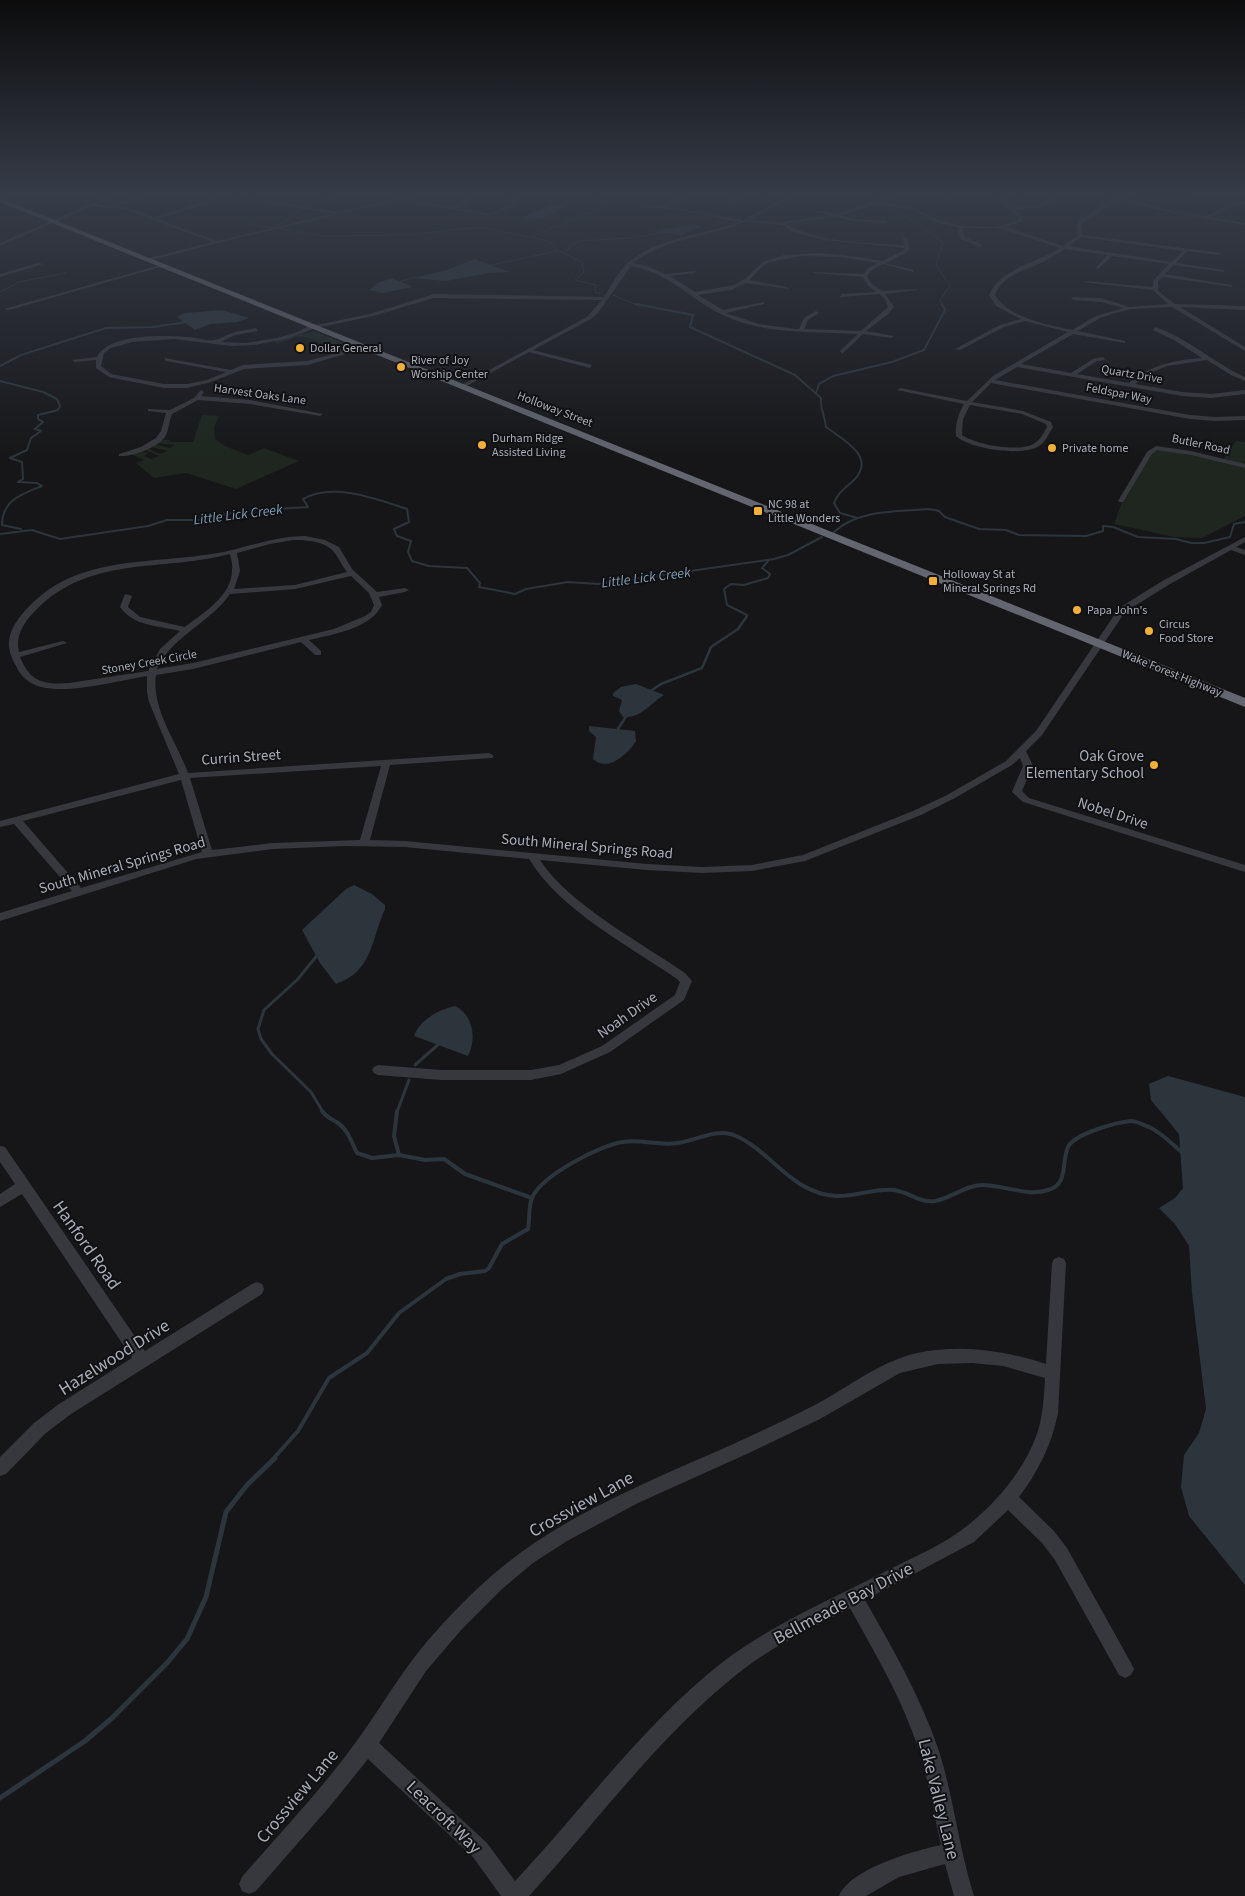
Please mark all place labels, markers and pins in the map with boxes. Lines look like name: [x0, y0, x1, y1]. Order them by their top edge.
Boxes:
place label: Dollar General: [310, 340, 381, 357]
marker: Dollar General: [294, 342, 306, 354]
place label: River of Joy Worship Center: [411, 352, 489, 383]
marker: River of Joy Worship Center: [395, 361, 407, 373]
place label: Durham Ridge Assisted Living: [492, 430, 565, 461]
marker: Durham Ridge Assisted Living: [476, 439, 488, 451]
place label: Private home: [1062, 440, 1128, 457]
marker: Private home: [1046, 442, 1058, 454]
place label: NC 98 at Little Wonders: [768, 496, 840, 527]
marker: NC 98 at Little Wonders: [752, 505, 764, 517]
place label: Holloway St at Mineral Springs Rd: [943, 566, 1036, 597]
marker: Holloway St at Mineral Springs Rd: [927, 575, 939, 587]
place label: Papa John's: [1087, 602, 1147, 619]
marker: Papa John's: [1071, 604, 1083, 616]
place label: Circus Food Store: [1159, 616, 1213, 647]
marker: Circus Food Store: [1143, 625, 1155, 637]
place label: Oak Grove Elementary School: [1026, 746, 1144, 784]
marker: Oak Grove Elementary School: [1148, 759, 1160, 771]

